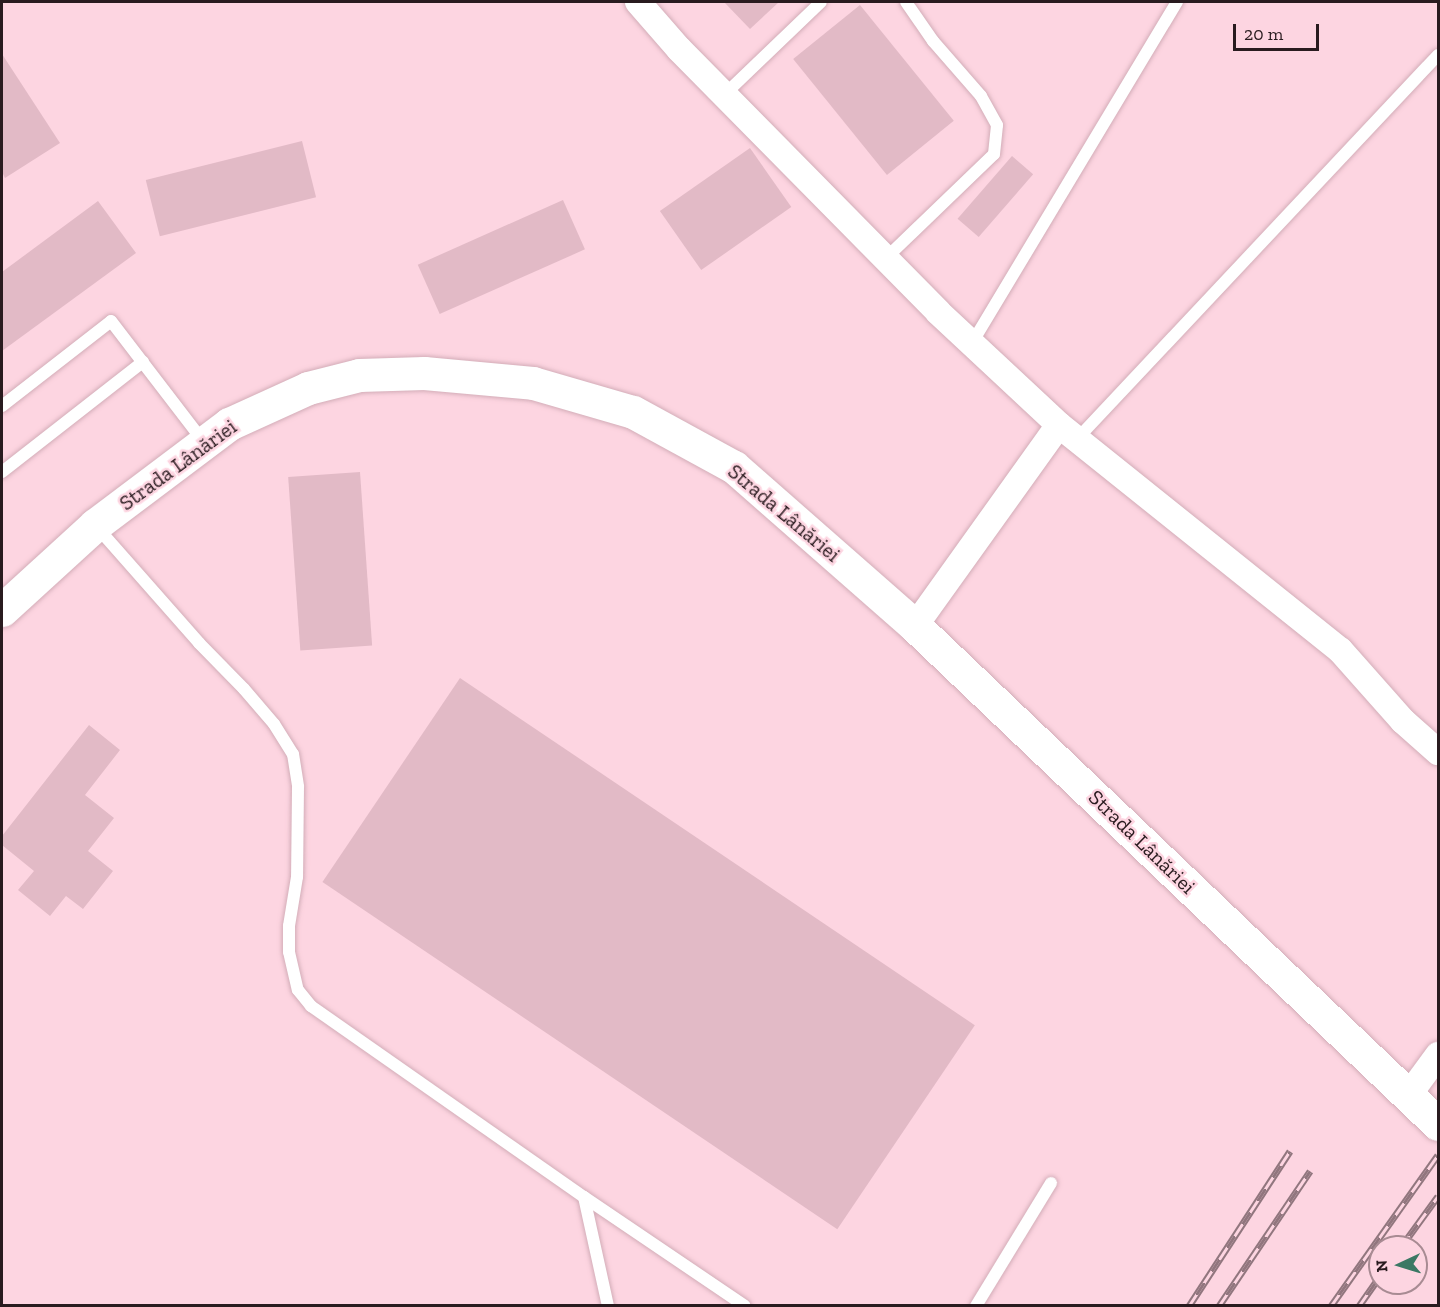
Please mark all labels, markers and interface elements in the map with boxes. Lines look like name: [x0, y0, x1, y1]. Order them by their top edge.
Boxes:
scale bar: [1236, 12, 1322, 50]
text: 20 m: [1244, 23, 1283, 45]
street label: Strada Lânăriei: [115, 414, 241, 516]
street label: Strada Lânăriei: [723, 459, 845, 567]
street label: Strada Lânăriei: [1083, 785, 1201, 899]
north arrow: [1368, 1235, 1428, 1295]
text: N: [1372, 1259, 1391, 1273]

